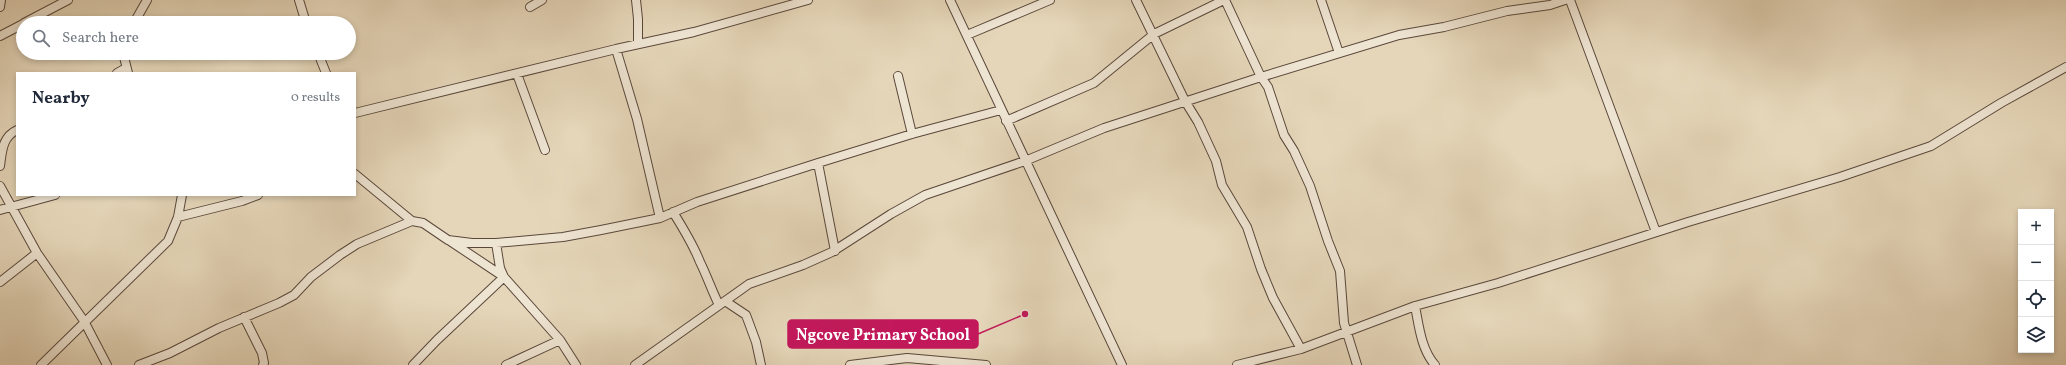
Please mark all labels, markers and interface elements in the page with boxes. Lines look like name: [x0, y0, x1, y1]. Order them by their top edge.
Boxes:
search box: [16, 16, 356, 60]
icon: search: [30, 27, 52, 49]
text: Search here: [62, 28, 139, 49]
text: Nearby: [32, 87, 90, 110]
text: 0 results: [291, 89, 340, 107]
map controls: [2018, 209, 2054, 353]
button: +: [2018, 209, 2054, 245]
button: −: [2018, 245, 2054, 281]
button: locate: [2018, 281, 2054, 317]
button: layers: [2018, 317, 2054, 353]
callout: Ngcove Primary School: [788, 320, 978, 348]
text: Ngcove Primary School: [796, 325, 971, 347]

